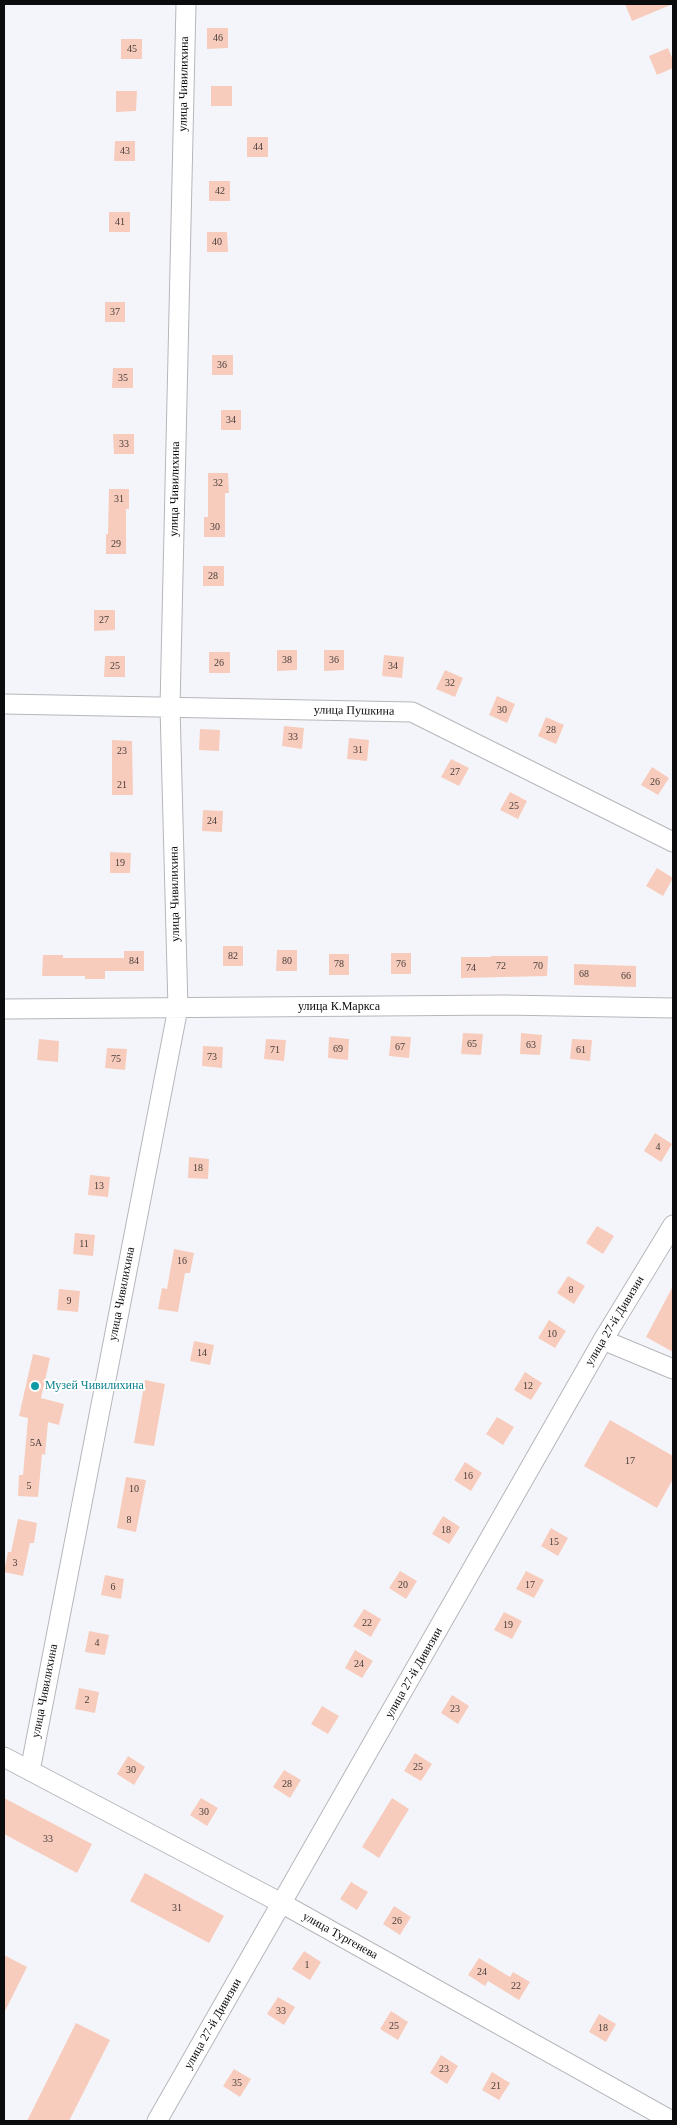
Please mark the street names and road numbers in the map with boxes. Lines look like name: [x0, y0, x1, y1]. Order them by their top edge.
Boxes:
street label: улица Чивилихина: [176, 36, 192, 132]
street label: улица Чивилихина: [167, 441, 183, 537]
street label: улица Пушкина: [314, 703, 394, 719]
street label: улица Чивилихина: [167, 846, 183, 942]
street label: улица К.Маркса: [298, 1000, 380, 1014]
street label: улица Чивилихина: [106, 1246, 138, 1342]
street label: улица 27-й Дивизии: [582, 1273, 648, 1369]
street label: улица 27-й Дивизии: [382, 1625, 446, 1721]
street label: улица Чивилихина: [29, 1643, 61, 1739]
street label: улица Тургенева: [300, 1909, 380, 1963]
street label: улица 27-й Дивизии: [181, 1976, 245, 2072]

